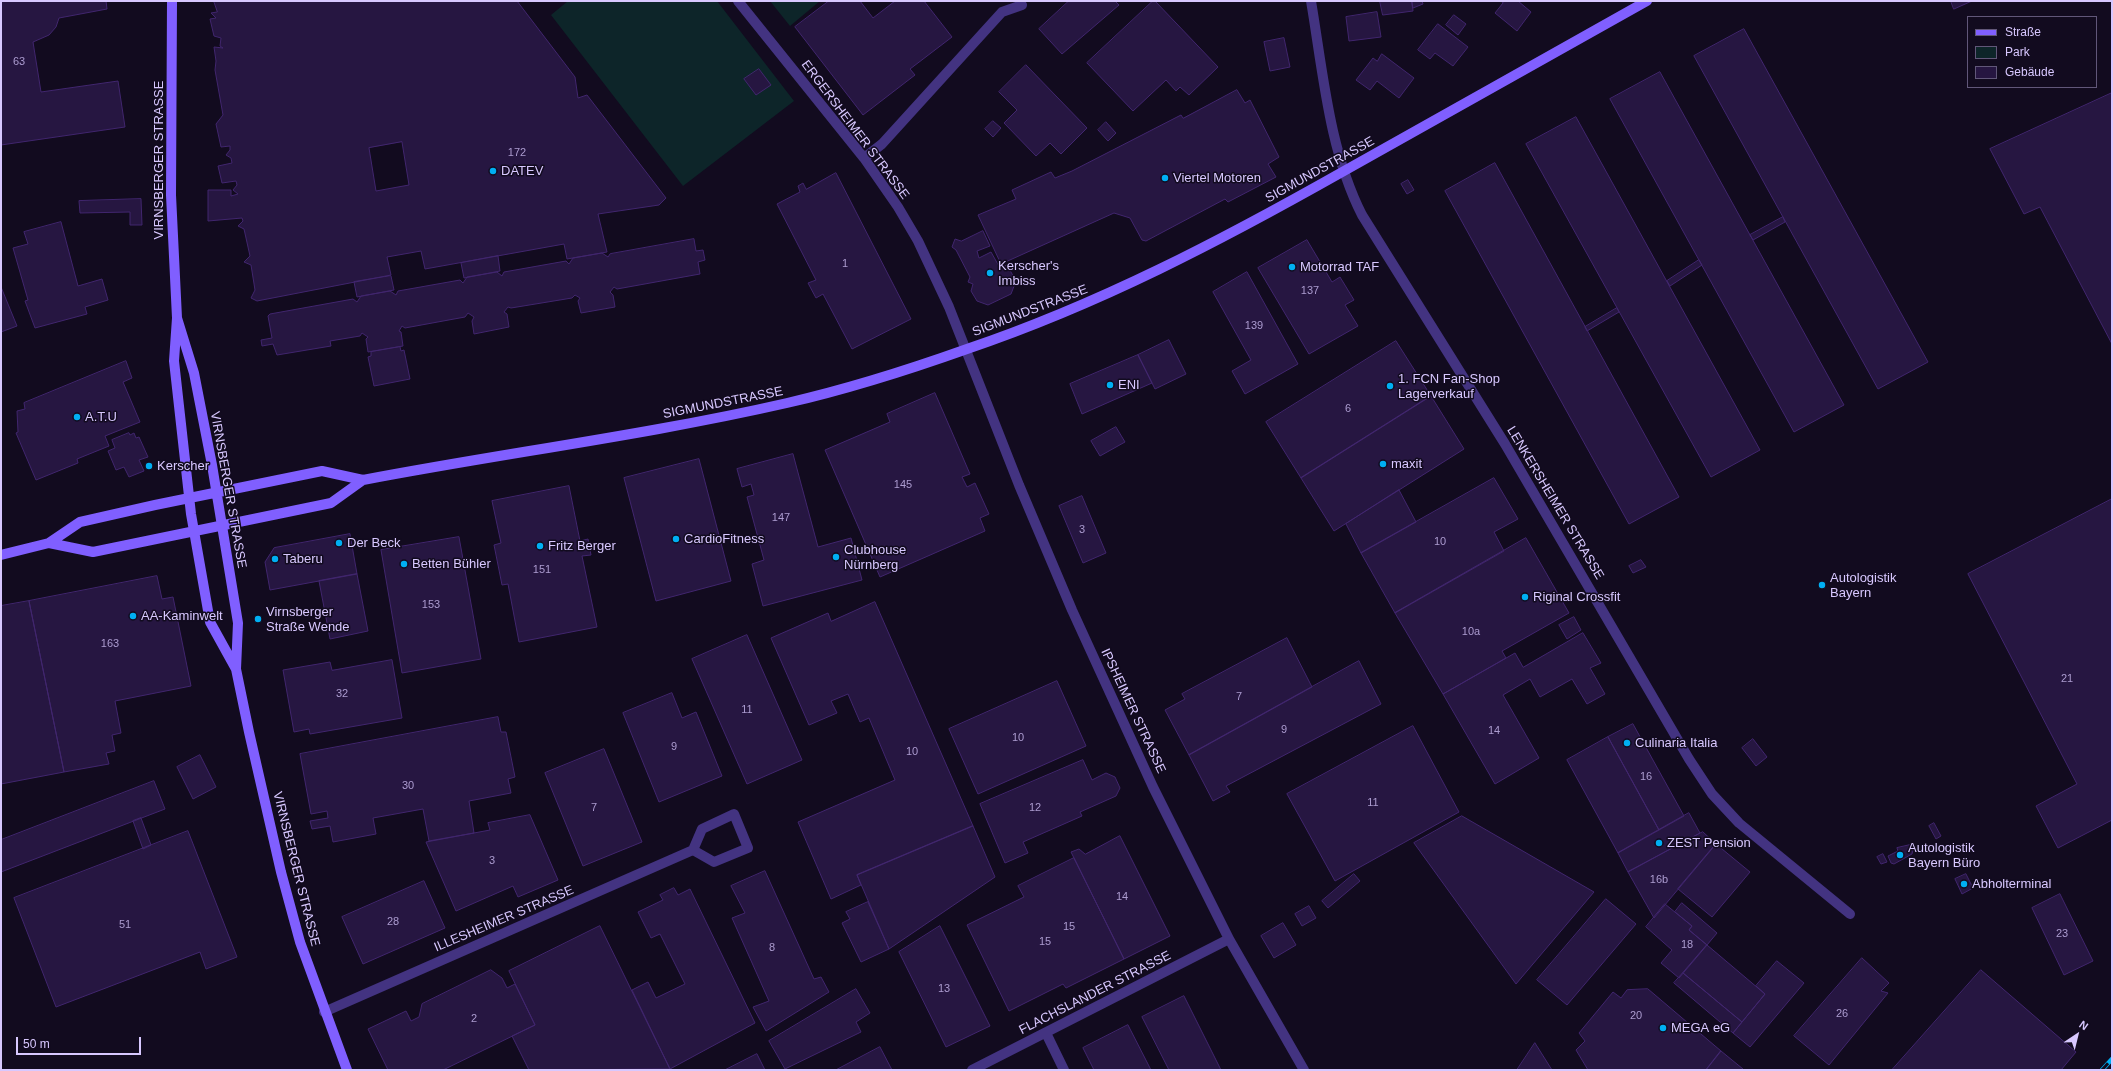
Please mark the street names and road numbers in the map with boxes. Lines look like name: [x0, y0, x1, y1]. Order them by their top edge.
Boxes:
street label: ERGERSHEIMER STRASSE: [798, 58, 912, 202]
street label: VIRNSBERGER STRASSE: [151, 81, 167, 239]
street label: SIGMUNDSTRASSE: [1263, 134, 1377, 206]
street label: SIGMUNDSTRASSE: [970, 282, 1090, 340]
street label: SIGMUNDSTRASSE: [662, 384, 784, 422]
street label: VIRNSBERGER STRASSE: [207, 410, 249, 570]
street label: LENKERSHEIMER STRASSE: [1503, 424, 1607, 582]
street label: IPSHEIMER STRASSE: [1097, 646, 1169, 776]
street label: VIRNSBERGER STRASSE: [269, 790, 323, 948]
street label: ILLESHEIMER STRASSE: [432, 882, 576, 956]
street label: FLACHSLANDER STRASSE: [1016, 948, 1174, 1038]

